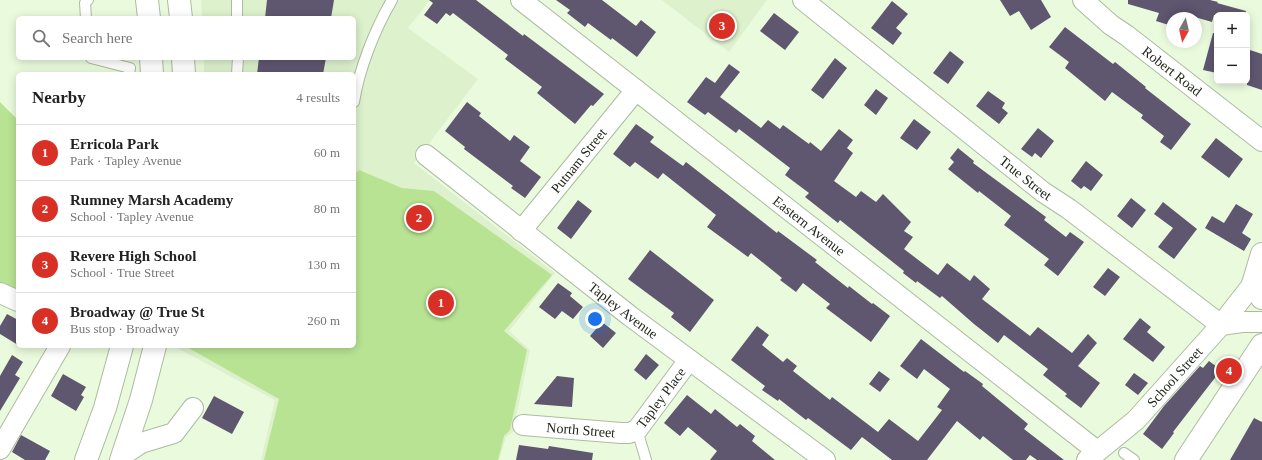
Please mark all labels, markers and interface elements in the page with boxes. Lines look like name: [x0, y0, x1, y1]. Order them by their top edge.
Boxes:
pin: 3: [709, 11, 735, 41]
north arrow: [1166, 12, 1202, 48]
map controls: [1214, 12, 1250, 84]
button: +: [1214, 12, 1250, 48]
search box: [16, 16, 356, 60]
icon: search: [30, 27, 52, 49]
text: Search here: [62, 30, 132, 46]
street label: Robert Road: [1139, 44, 1204, 99]
button: −: [1214, 48, 1250, 84]
text: Nearby: [32, 88, 86, 107]
text: 4 results: [296, 90, 340, 105]
street label: Putnam Street: [548, 125, 610, 196]
text: Erricola Park: [70, 136, 159, 152]
text: 1: [42, 145, 48, 160]
text: 60 m: [314, 145, 340, 160]
text: Park · Tapley Avenue: [70, 153, 182, 168]
street label: True Street: [996, 153, 1054, 204]
text: Rumney Marsh Academy: [70, 192, 233, 208]
street label: Eastern Avenue: [770, 193, 848, 259]
text: 2: [42, 201, 48, 216]
text: 80 m: [314, 201, 340, 216]
pin: 2: [406, 203, 432, 233]
text: School · Tapley Avenue: [70, 209, 194, 224]
text: Revere High School: [70, 248, 196, 264]
text: 3: [42, 257, 48, 272]
text: 130 m: [307, 257, 340, 272]
text: School · True Street: [70, 265, 174, 280]
street label: Tapley Avenue: [585, 279, 660, 342]
pin: 1: [428, 288, 454, 318]
text: Broadway @ True St: [70, 304, 204, 320]
your location: [585, 309, 605, 329]
text: 4: [42, 313, 48, 328]
text: 260 m: [307, 313, 340, 328]
text: Bus stop · Broadway: [70, 321, 179, 336]
street label: School Street: [1144, 344, 1206, 410]
pin: 4: [1216, 356, 1242, 386]
street label: Tapley Place: [634, 365, 689, 431]
street label: North Street: [546, 420, 616, 441]

